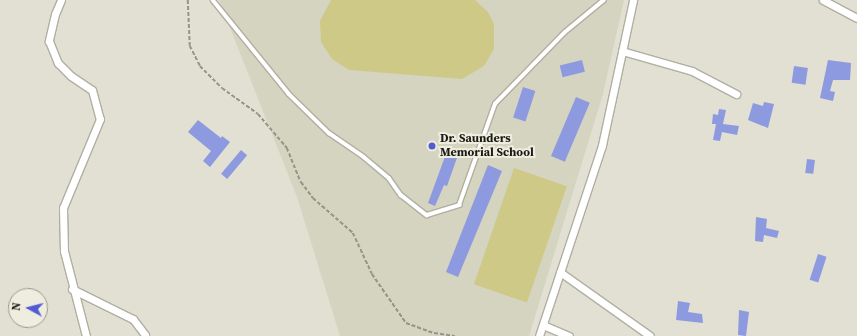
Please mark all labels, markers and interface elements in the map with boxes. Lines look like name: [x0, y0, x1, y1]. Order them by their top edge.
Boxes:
place label: Dr. Saunders Memorial School: [440, 132, 534, 160]
marker: Dr. Saunders Memorial School: [427, 141, 437, 151]
north arrow: [8, 288, 48, 328]
text: N: [9, 302, 25, 311]

